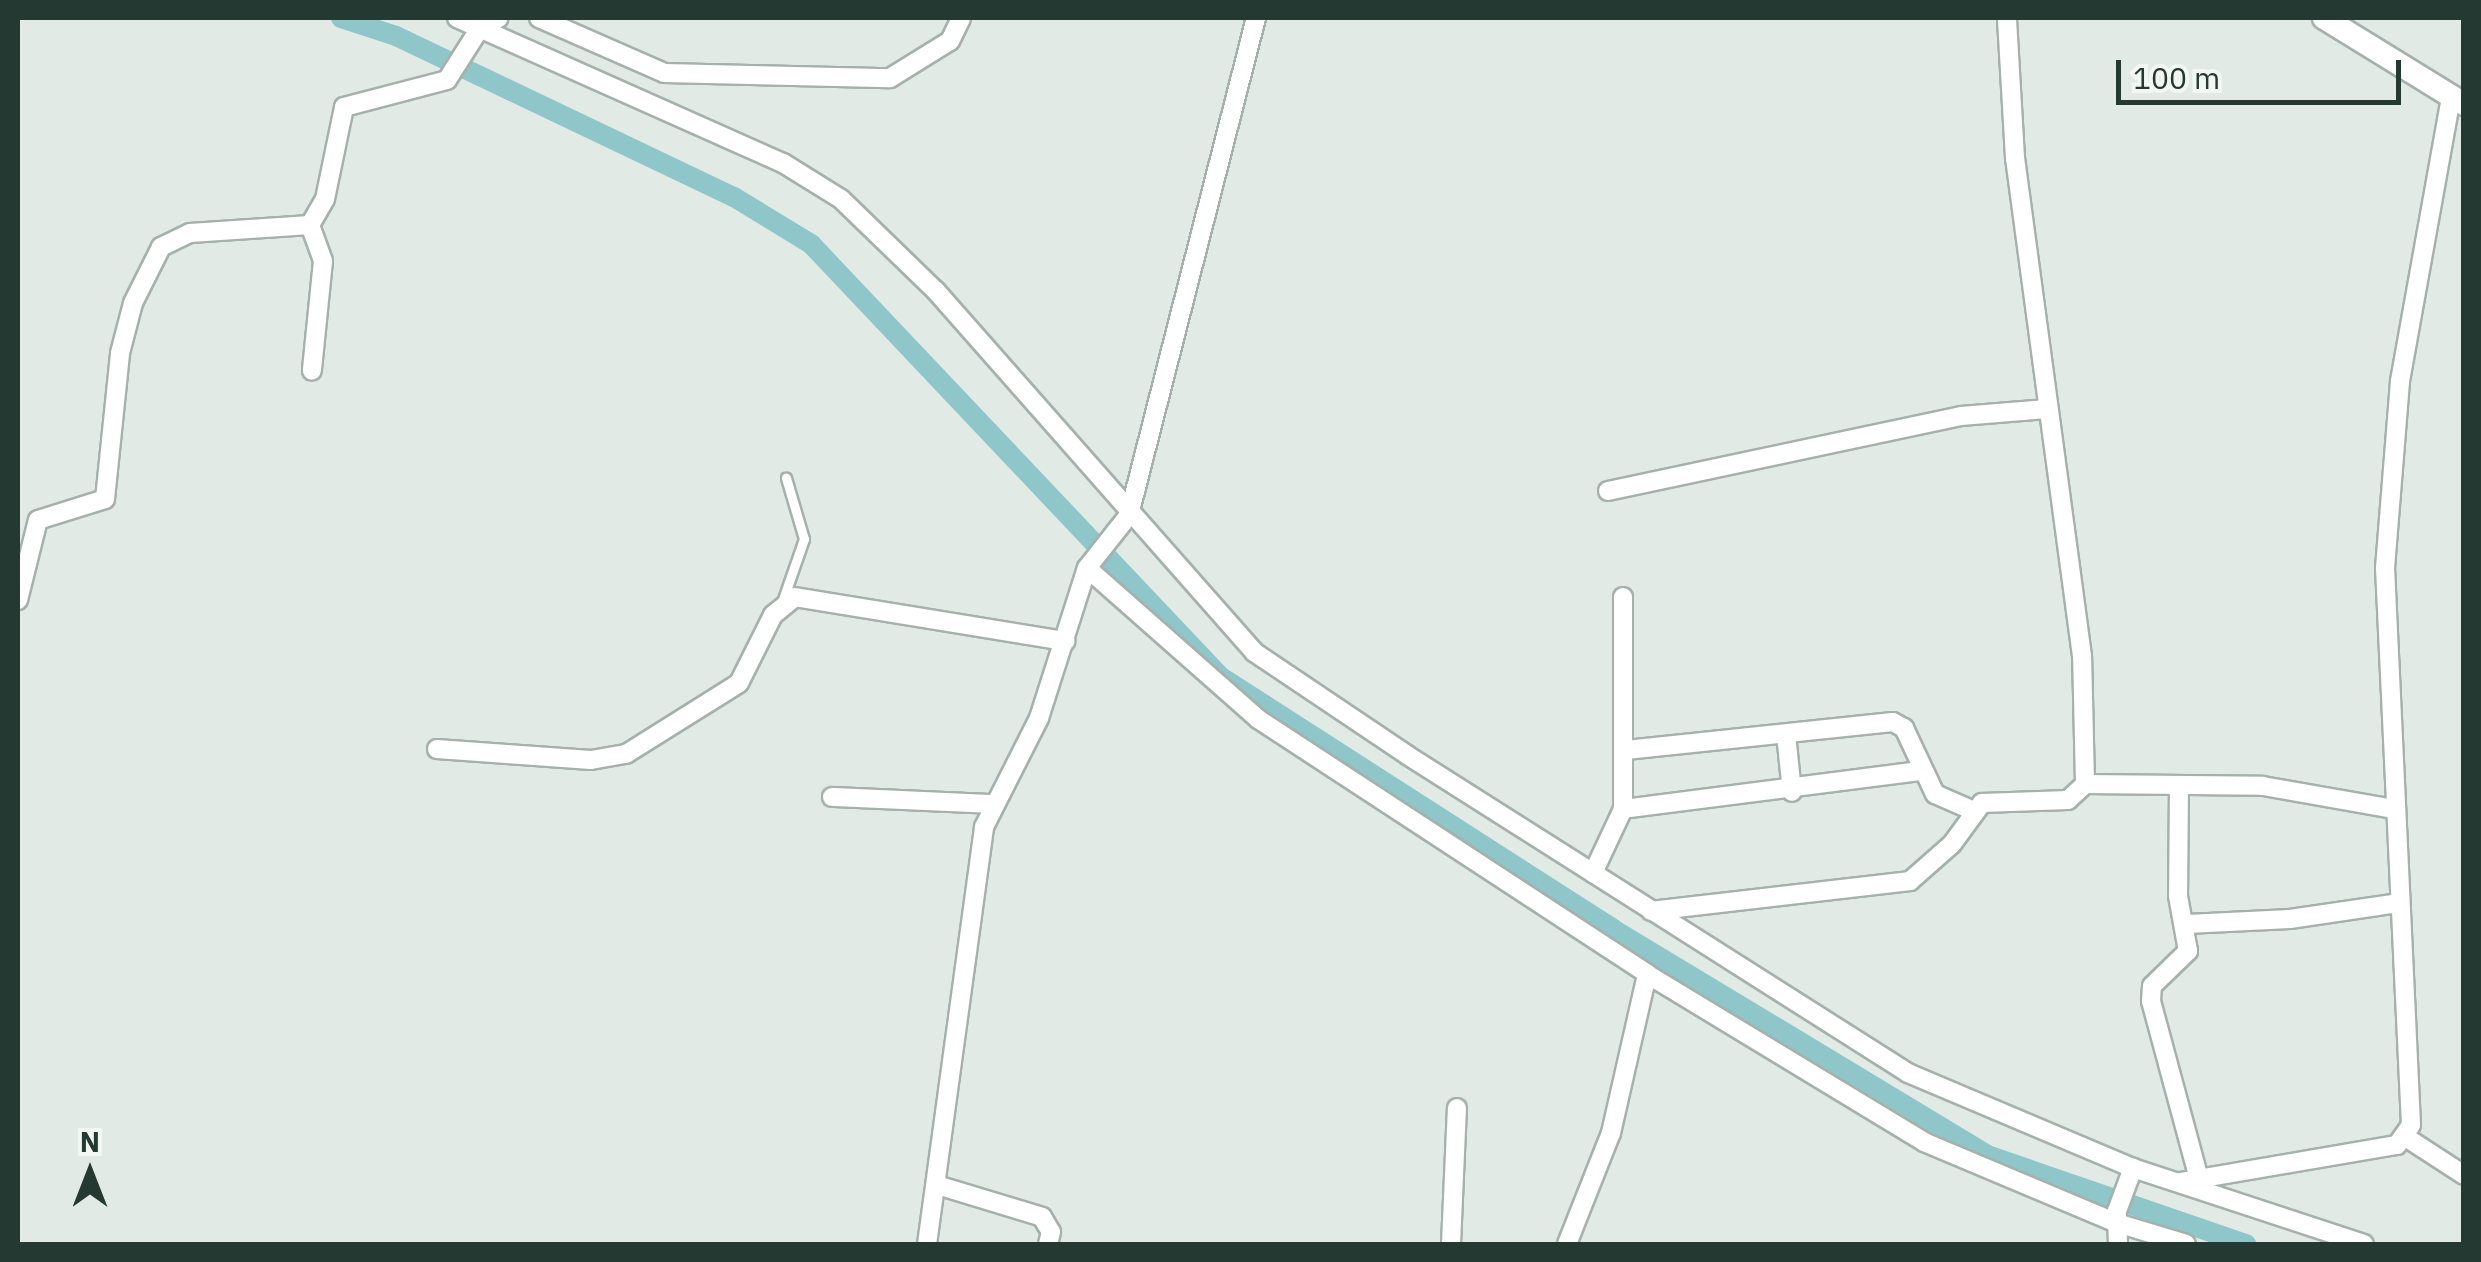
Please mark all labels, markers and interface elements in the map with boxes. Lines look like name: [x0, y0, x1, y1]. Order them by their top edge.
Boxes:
scale bar: [2121, 40, 2406, 102]
text: 100 m: [2133, 58, 2220, 97]
north arrow: [40, 1122, 140, 1222]
text: N: [80, 1123, 100, 1160]

